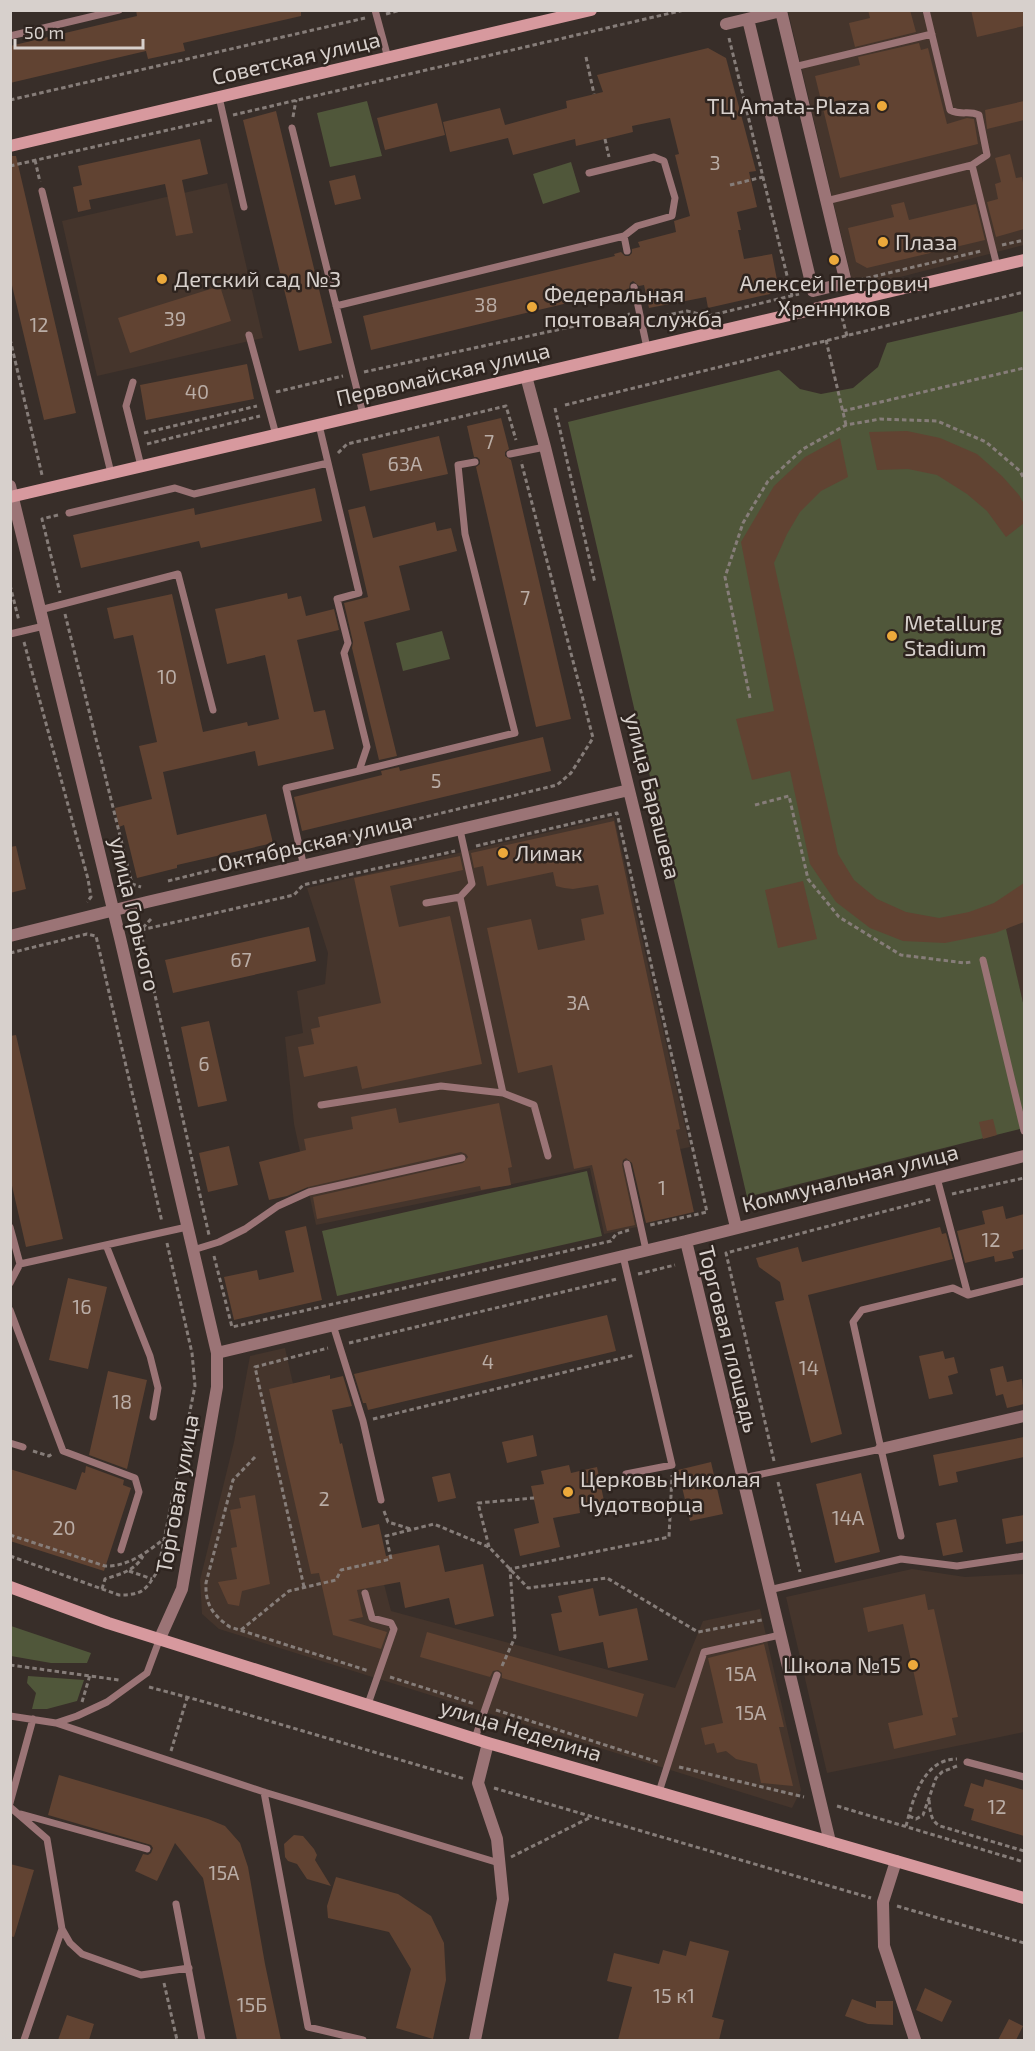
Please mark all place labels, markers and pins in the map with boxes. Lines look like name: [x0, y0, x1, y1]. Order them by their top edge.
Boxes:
place label: ТЦ Amata-Plaza: [707, 92, 870, 118]
marker: ТЦ Amata-Plaza: [875, 99, 889, 113]
place label: Плаза: [895, 228, 957, 254]
marker: Плаза: [876, 235, 890, 249]
marker: Алексей Петрович Хренников: [827, 253, 841, 267]
place label: Детский сад №3: [174, 265, 341, 291]
place label: Алексей Петрович Хренников: [739, 269, 929, 320]
marker: Детский сад №3: [155, 272, 169, 286]
place label: Федеральная почтовая служба: [544, 280, 722, 332]
marker: Федеральная почтовая служба: [525, 300, 539, 314]
place label: Metallurg Stadium: [904, 609, 1002, 660]
marker: Metallurg Stadium: [885, 629, 899, 643]
place label: Лимак: [515, 839, 583, 865]
marker: Лимак: [496, 846, 510, 860]
place label: Церковь Николая Чудотворца: [580, 1465, 761, 1517]
marker: Церковь Николая Чудотворца: [561, 1485, 575, 1499]
place label: Школа №15: [783, 1651, 901, 1677]
marker: Школа №15: [906, 1658, 920, 1672]

